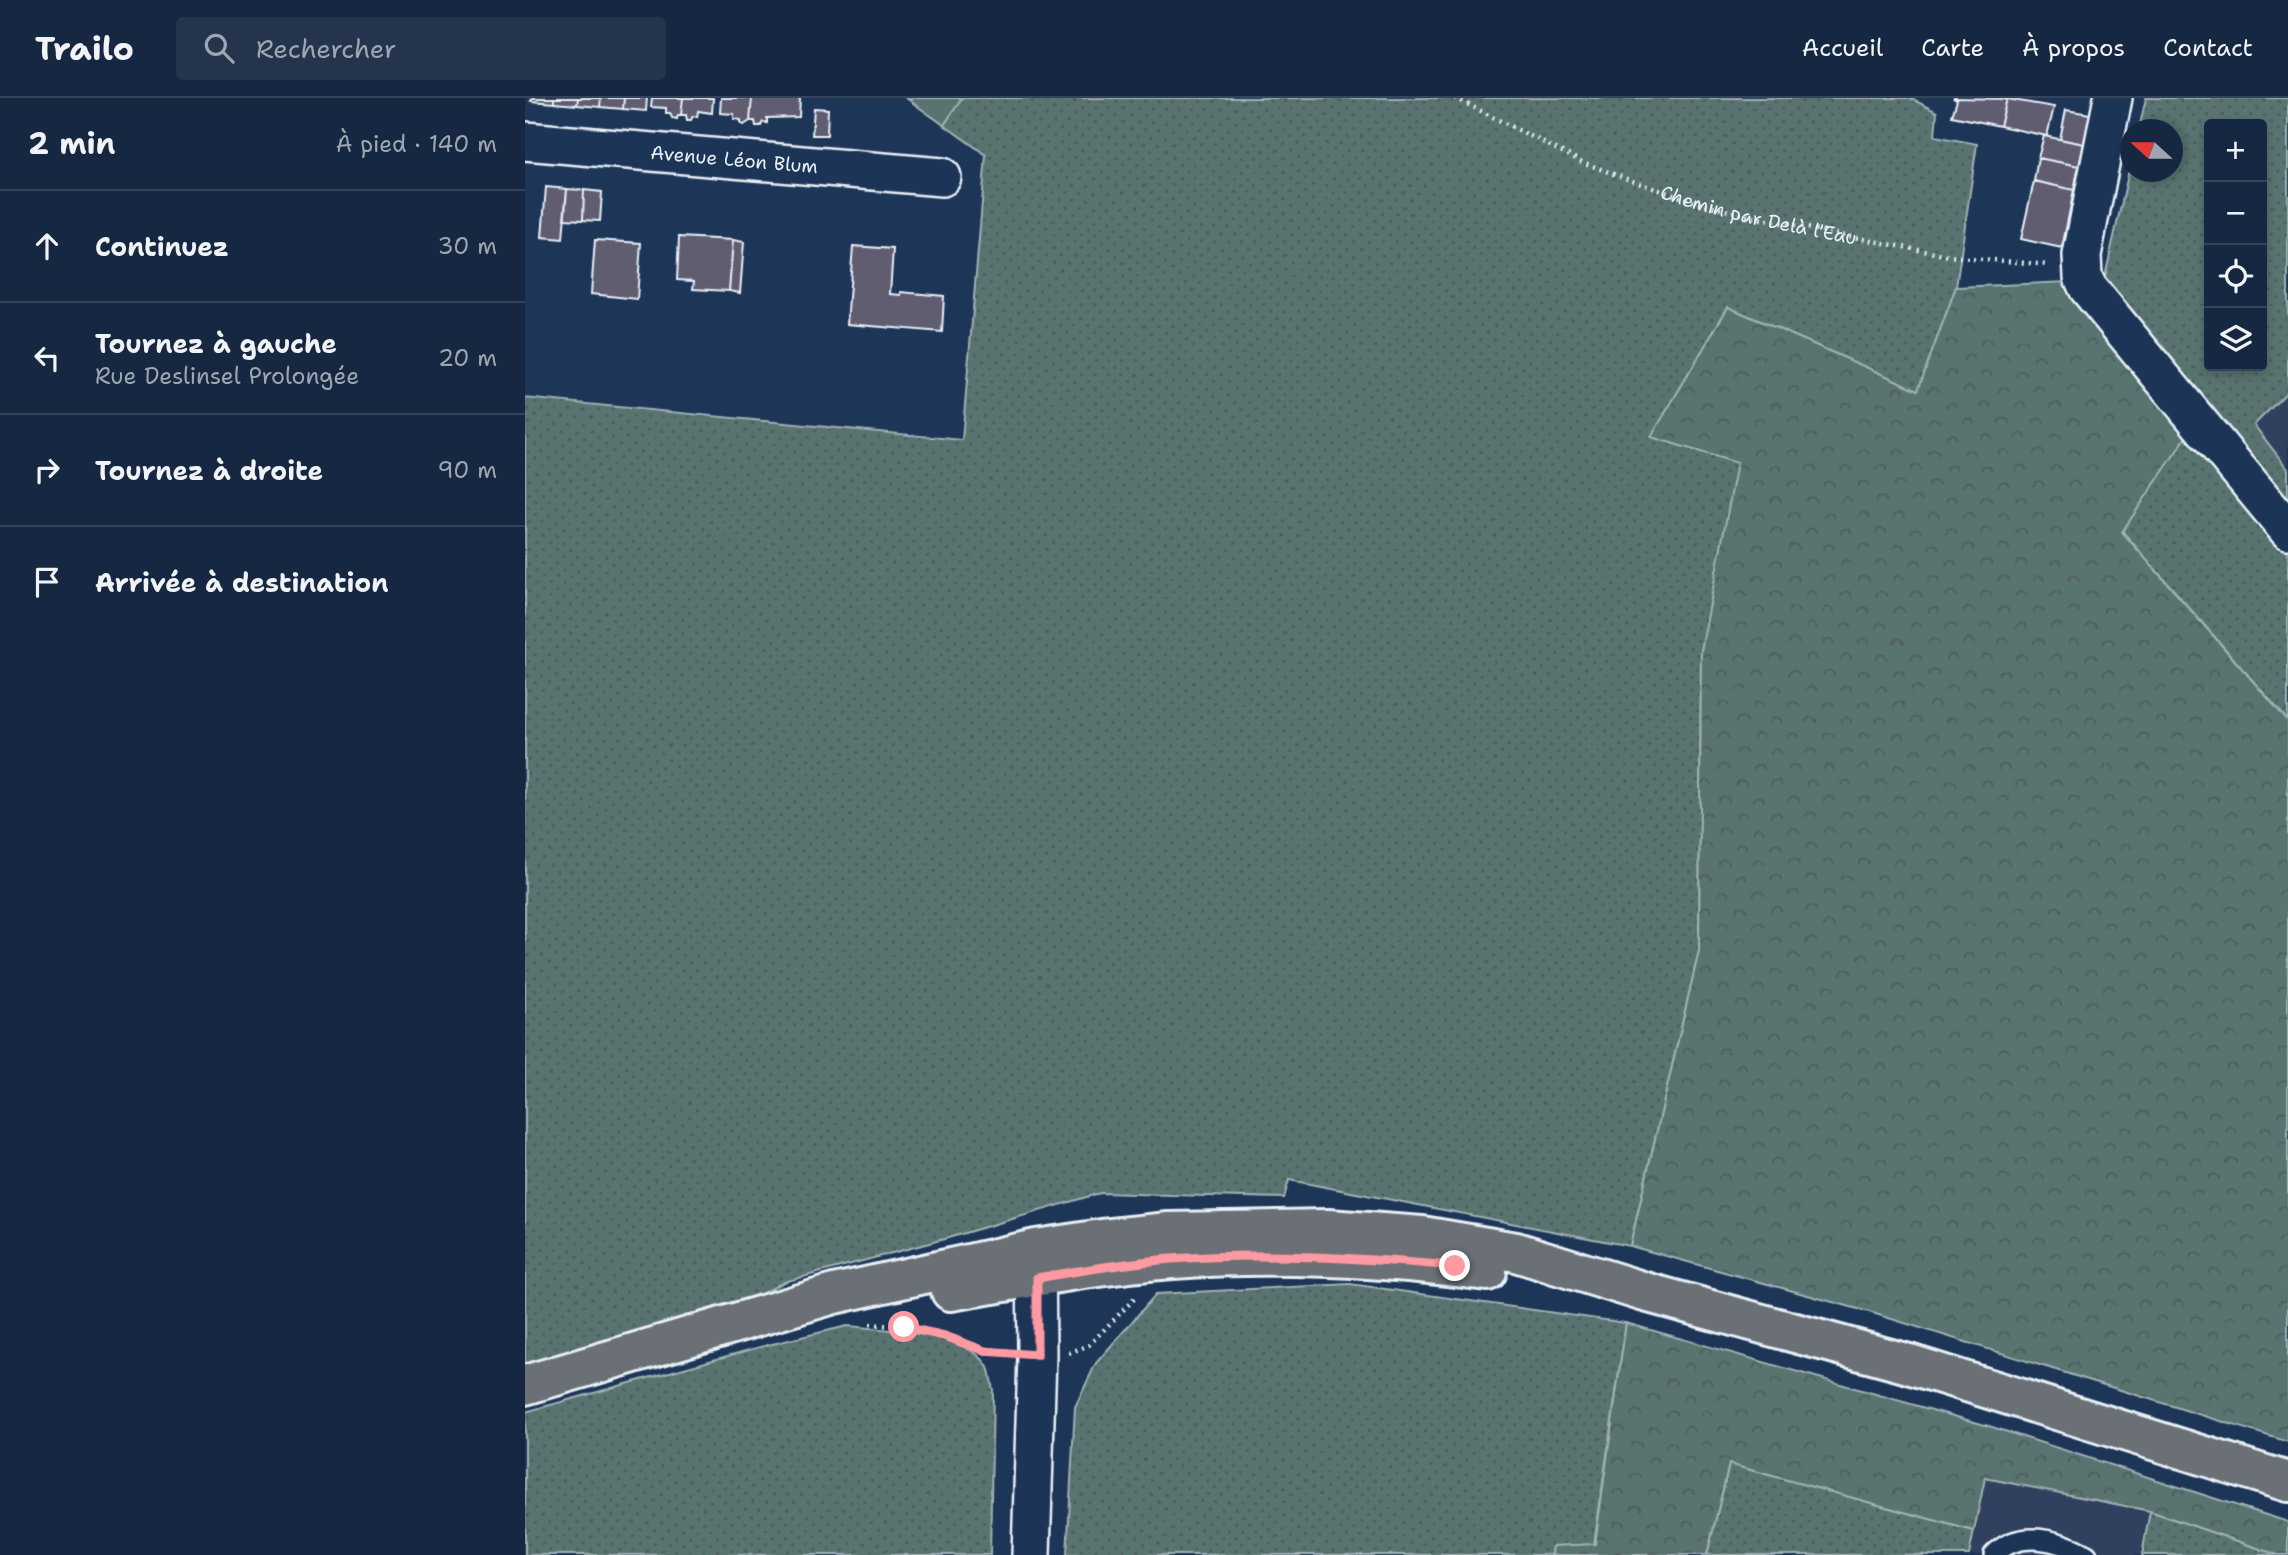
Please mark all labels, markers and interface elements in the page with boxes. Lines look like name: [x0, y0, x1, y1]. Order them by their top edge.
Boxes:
search box: [176, 17, 666, 80]
text: Trailo: [35, 26, 134, 71]
icon: search: [200, 29, 238, 67]
text: Rechercher: [256, 31, 396, 66]
text: Accueil: [1802, 32, 1883, 64]
text: Carte: [1921, 32, 1984, 64]
text: À propos: [2022, 32, 2125, 64]
text: Contact: [2163, 32, 2253, 64]
north arrow: [2120, 119, 2183, 182]
map controls: [2204, 119, 2267, 371]
button: +: [2204, 119, 2267, 182]
text: 2 min: [28, 123, 115, 164]
text: À pied · 140 m: [336, 129, 497, 159]
street label: Avenue Léon Blum: [649, 140, 819, 179]
street label: Chemin par Delà l'Eau: [1657, 179, 1859, 250]
button: −: [2204, 182, 2267, 245]
icon: ahead: [28, 227, 66, 265]
text: Continuez: [95, 229, 229, 264]
text: 30 m: [438, 231, 497, 261]
button: locate: [2204, 245, 2267, 308]
button: layers: [2204, 308, 2267, 371]
text: Tournez à gauche: [95, 326, 337, 361]
icon: left: [28, 339, 66, 377]
text: 20 m: [438, 343, 497, 373]
text: Rue Deslinsel Prolongée: [95, 361, 359, 391]
icon: right: [28, 451, 66, 489]
text: Tournez à droite: [95, 453, 323, 488]
text: 90 m: [437, 455, 497, 485]
icon: arrive: [28, 563, 66, 601]
text: Arrivée à destination: [95, 565, 389, 600]
route end: [1439, 1250, 1470, 1281]
route start: [888, 1311, 919, 1342]

